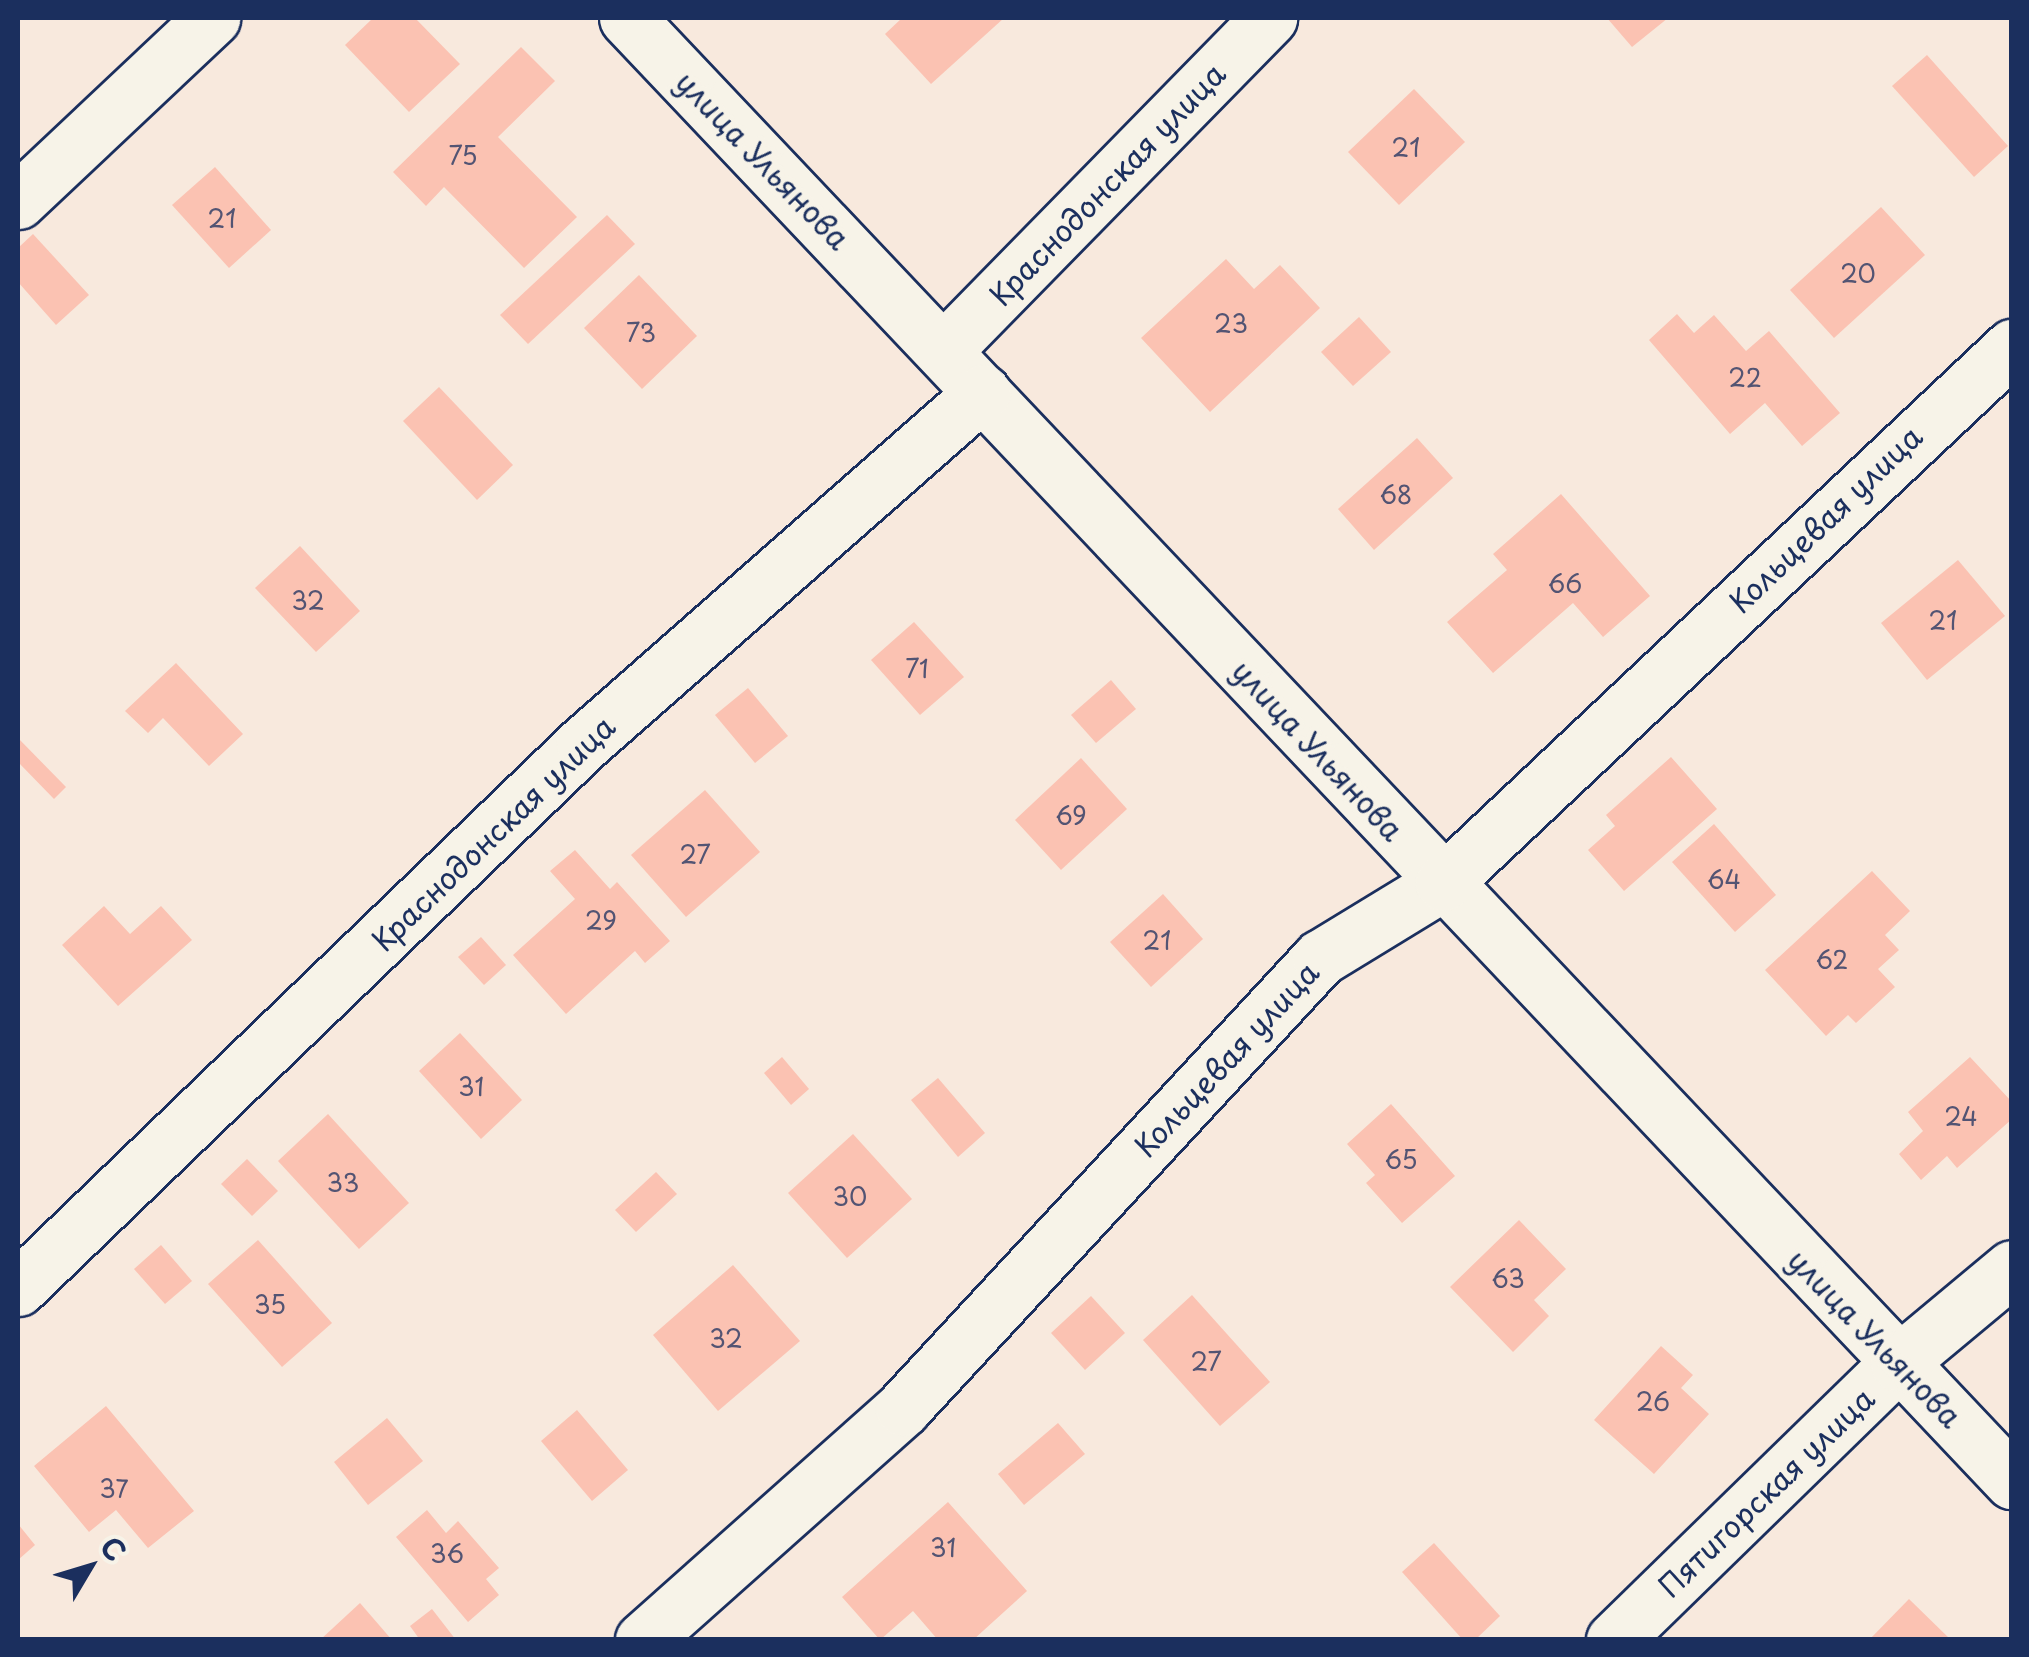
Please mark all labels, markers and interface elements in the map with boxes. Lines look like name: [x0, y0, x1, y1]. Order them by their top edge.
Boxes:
street label: Краснодонская улица: [981, 55, 1233, 313]
street label: улица Ульянова: [668, 63, 858, 257]
house number: 21: [1392, 132, 1420, 162]
house number: 75: [448, 140, 478, 170]
house number: 21: [208, 203, 236, 233]
house number: 20: [1840, 258, 1876, 288]
house number: 23: [1214, 308, 1248, 338]
house number: 73: [626, 317, 656, 347]
house number: 22: [1728, 362, 1762, 392]
street label: Кольцевая улица: [1721, 418, 1929, 620]
house number: 68: [1380, 479, 1412, 509]
house number: 66: [1548, 568, 1582, 598]
house number: 32: [291, 585, 325, 615]
house number: 21: [1929, 605, 1957, 635]
street label: улица Ульянова: [1225, 652, 1411, 848]
house number: 71: [905, 653, 929, 683]
street label: Краснодонская улица: [364, 707, 622, 959]
house number: 69: [1055, 800, 1087, 830]
house number: 27: [679, 839, 711, 869]
house number: 64: [1707, 864, 1741, 894]
house number: 29: [585, 905, 617, 935]
house number: 21: [1143, 925, 1171, 955]
house number: 62: [1816, 944, 1848, 974]
street label: Кольцевая улица: [1126, 954, 1326, 1164]
house number: 31: [458, 1071, 484, 1101]
house number: 24: [1944, 1101, 1978, 1131]
house number: 65: [1384, 1144, 1418, 1174]
house number: 33: [327, 1167, 359, 1197]
house number: 30: [833, 1181, 867, 1211]
street label: улица Ульянова: [1780, 1241, 1970, 1435]
house number: 63: [1491, 1263, 1525, 1293]
house number: 35: [254, 1289, 286, 1319]
house number: 32: [709, 1323, 743, 1353]
house number: 27: [1190, 1346, 1222, 1376]
street label: Пятигорская улица: [1650, 1379, 1882, 1605]
house number: 26: [1636, 1386, 1670, 1416]
house number: 37: [99, 1473, 129, 1503]
north arrow: [40, 1517, 140, 1617]
text: С: [91, 1527, 137, 1570]
house number: 31: [930, 1532, 956, 1562]
house number: 36: [430, 1538, 464, 1568]

